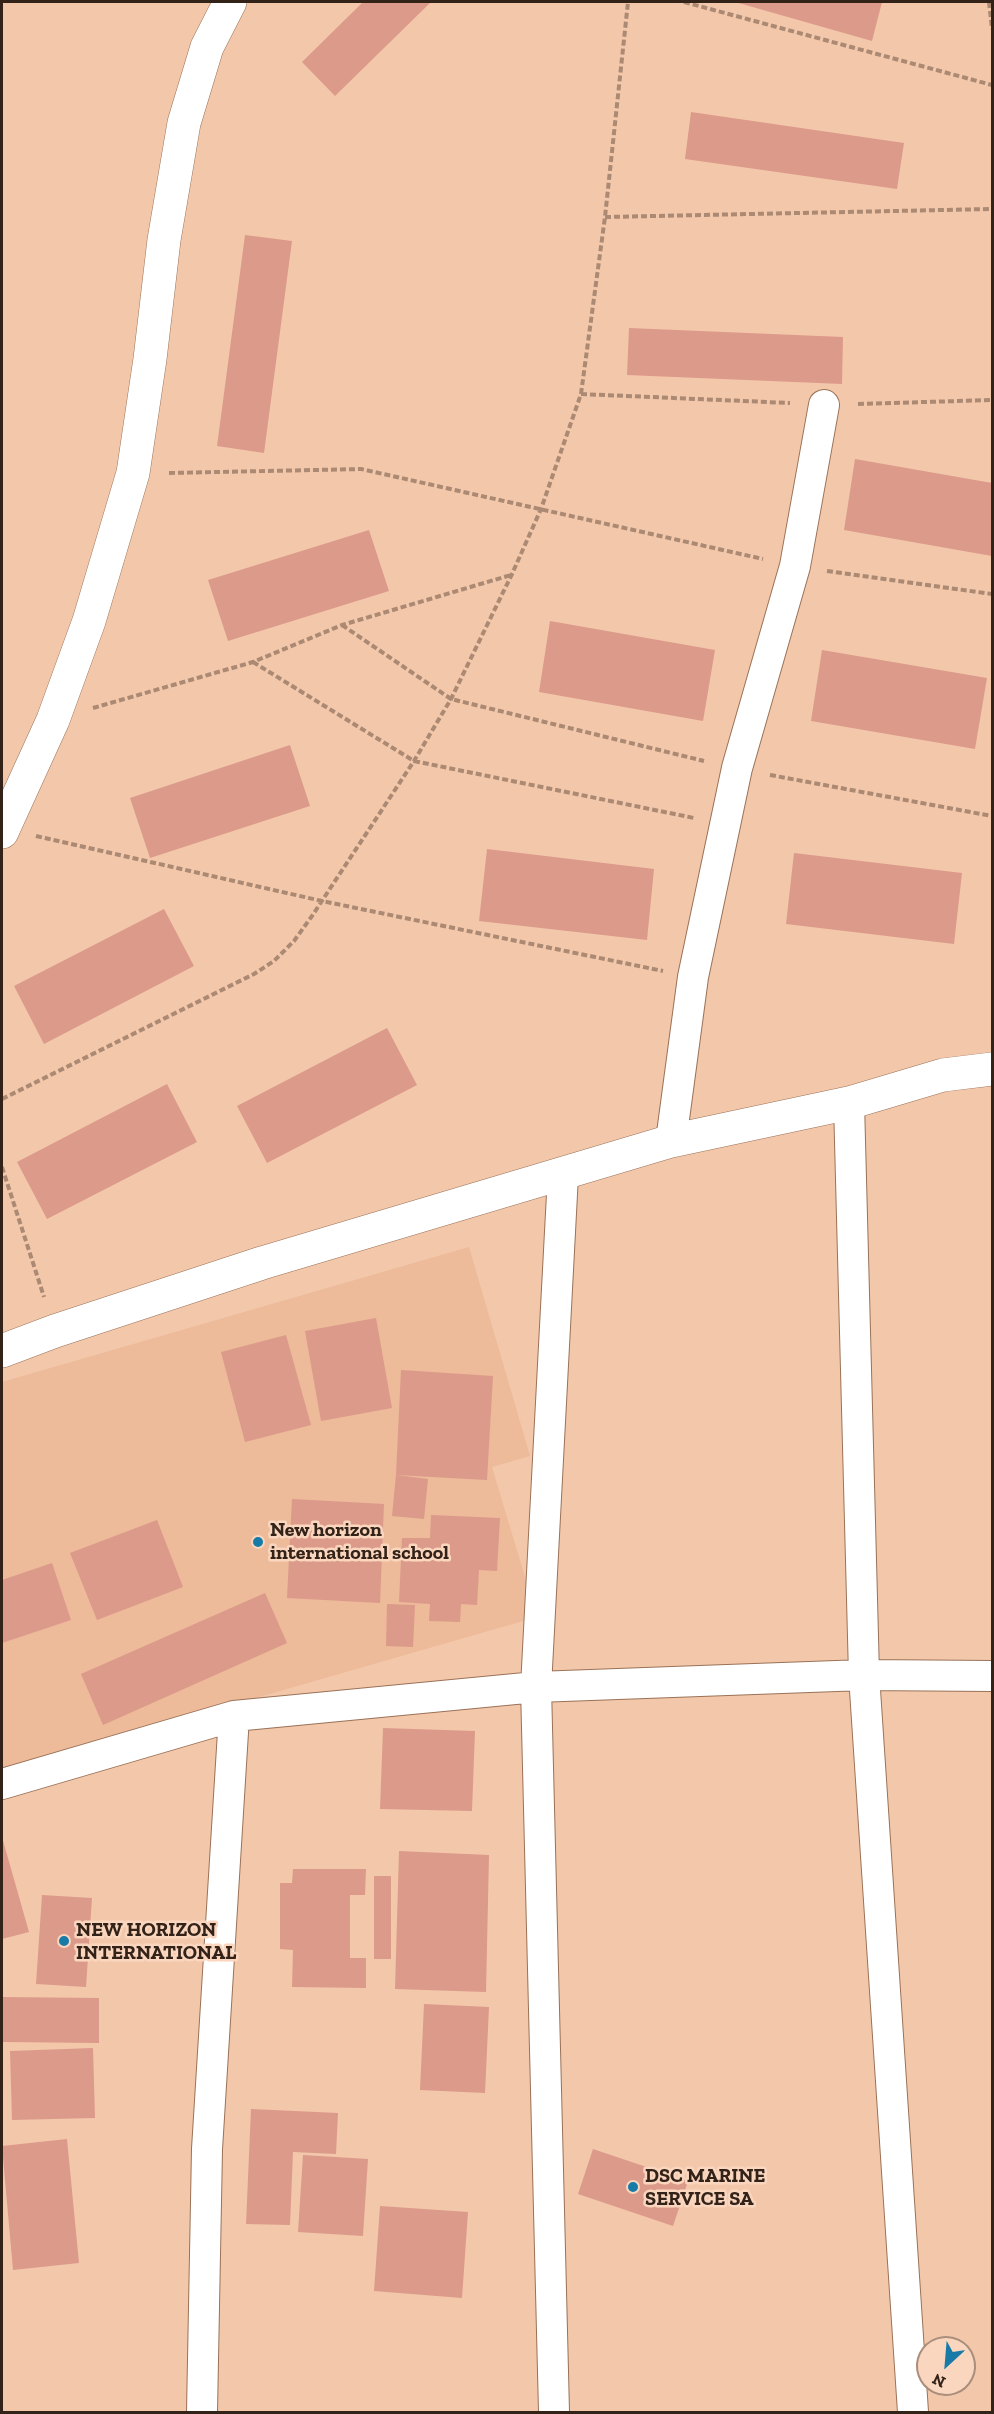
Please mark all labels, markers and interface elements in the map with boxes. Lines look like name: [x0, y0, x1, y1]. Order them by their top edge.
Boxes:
place label: New horizon international school: [270, 1518, 449, 1565]
marker: New horizon international school: [251, 1535, 265, 1549]
place label: NEW HORIZON INTERNATIONAL: [76, 1918, 236, 1965]
marker: NEW HORIZON INTERNATIONAL: [57, 1934, 71, 1948]
place label: DSC MARINE SERVICE SA: [645, 2164, 765, 2211]
marker: DSC MARINE SERVICE SA: [626, 2180, 640, 2194]
north arrow: [916, 2336, 976, 2396]
text: N: [929, 2370, 948, 2392]

